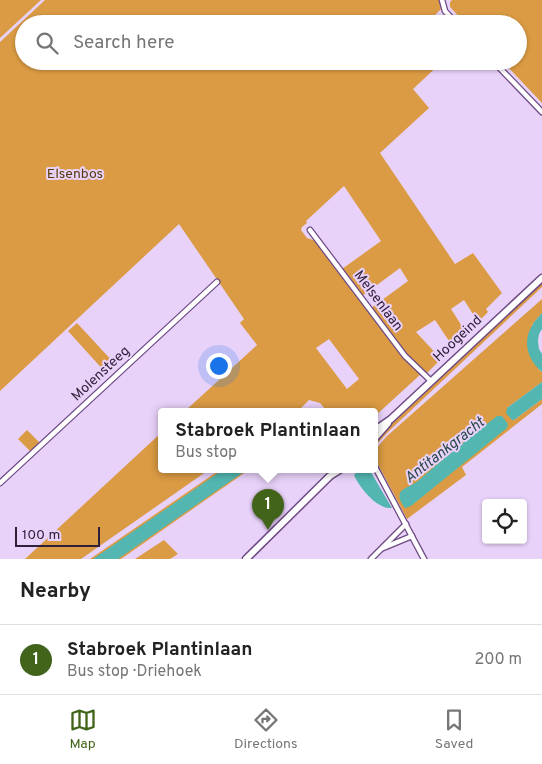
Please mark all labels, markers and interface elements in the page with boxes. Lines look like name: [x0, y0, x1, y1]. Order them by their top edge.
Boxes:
search box: [15, 15, 527, 70]
icon: search: [33, 29, 61, 57]
text: Search here: [73, 31, 175, 55]
park label: Elsenbos: [47, 166, 103, 183]
street label: Melsenlaan: [350, 268, 406, 334]
street label: Hoogeind: [430, 312, 486, 366]
street label: Molensteeg: [68, 343, 134, 405]
your location: [206, 353, 232, 379]
popup: [158, 408, 378, 473]
water label: Antitankgracht: [401, 413, 489, 488]
text: Stabroek Plantinlaan: [175, 419, 361, 443]
text: Bus stop: [175, 443, 237, 463]
pin: 1: [252, 489, 284, 530]
map controls: [482, 499, 527, 544]
button: locate: [482, 499, 527, 544]
scale bar: [15, 524, 100, 547]
text: 100 m: [22, 527, 60, 544]
text: Nearby: [20, 578, 91, 605]
text: Stabroek Plantinlaan: [67, 638, 253, 662]
text: 1: [33, 650, 39, 670]
text: 200 m: [474, 650, 522, 670]
text: Bus stop · Driehoek: [67, 662, 202, 682]
tab: Map: [69, 706, 97, 753]
tab: Directions: [234, 706, 298, 753]
tab: Saved: [435, 706, 473, 753]

